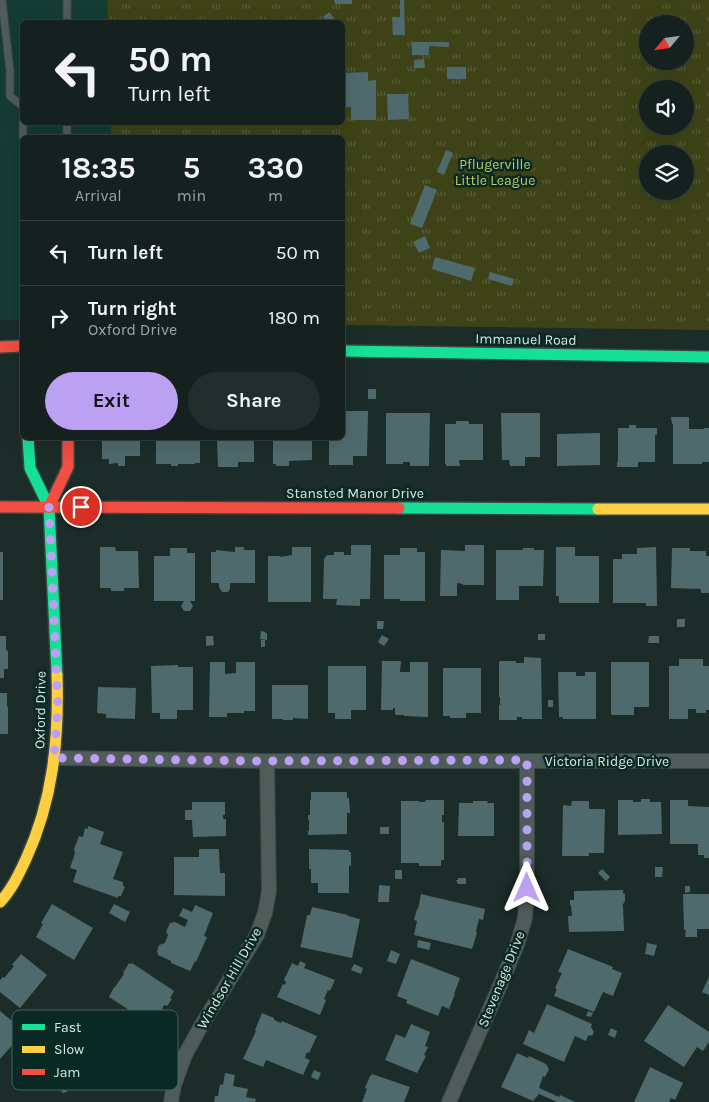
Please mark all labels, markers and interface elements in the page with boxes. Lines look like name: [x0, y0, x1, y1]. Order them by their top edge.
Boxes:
north arrow: [639, 15, 694, 70]
map controls: [639, 15, 694, 200]
text: 50 m: [128, 39, 213, 80]
icon: left: [45, 40, 110, 105]
button: sound: [639, 80, 694, 135]
text: Turn left: [128, 81, 211, 107]
button: layers: [639, 145, 694, 200]
text: 18:35: [61, 150, 136, 186]
text: 5: [183, 150, 200, 186]
text: 330: [247, 150, 304, 186]
park label: Pflugerville Little League: [455, 156, 535, 189]
text: Arrival: [75, 186, 122, 205]
text: min: [177, 186, 206, 205]
text: m: [268, 186, 283, 205]
icon: left: [45, 239, 73, 267]
text: Turn left: [88, 242, 163, 264]
text: 50 m: [276, 242, 320, 264]
text: Turn right: [88, 298, 177, 320]
icon: right: [45, 304, 73, 332]
text: 180 m: [268, 307, 320, 329]
text: Oxford Drive: [88, 320, 177, 339]
street label: Immanuel Road: [475, 330, 577, 349]
button: Exit: [45, 372, 178, 430]
button: Share: [188, 372, 320, 430]
street label: Stansted Manor Drive: [286, 485, 424, 502]
pin: [60, 486, 102, 528]
icon: arrive: [67, 493, 95, 521]
street label: Oxford Drive: [31, 671, 50, 749]
street label: Victoria Ridge Drive: [545, 753, 669, 770]
position arrow: [500, 861, 552, 913]
street label: Windsor Hill Drive: [194, 925, 265, 1032]
street label: Stevenage Drive: [474, 929, 529, 1030]
legend: [12, 1010, 178, 1090]
text: Fast: [54, 1019, 81, 1036]
text: Slow: [54, 1041, 84, 1058]
text: Jam: [54, 1064, 80, 1081]

